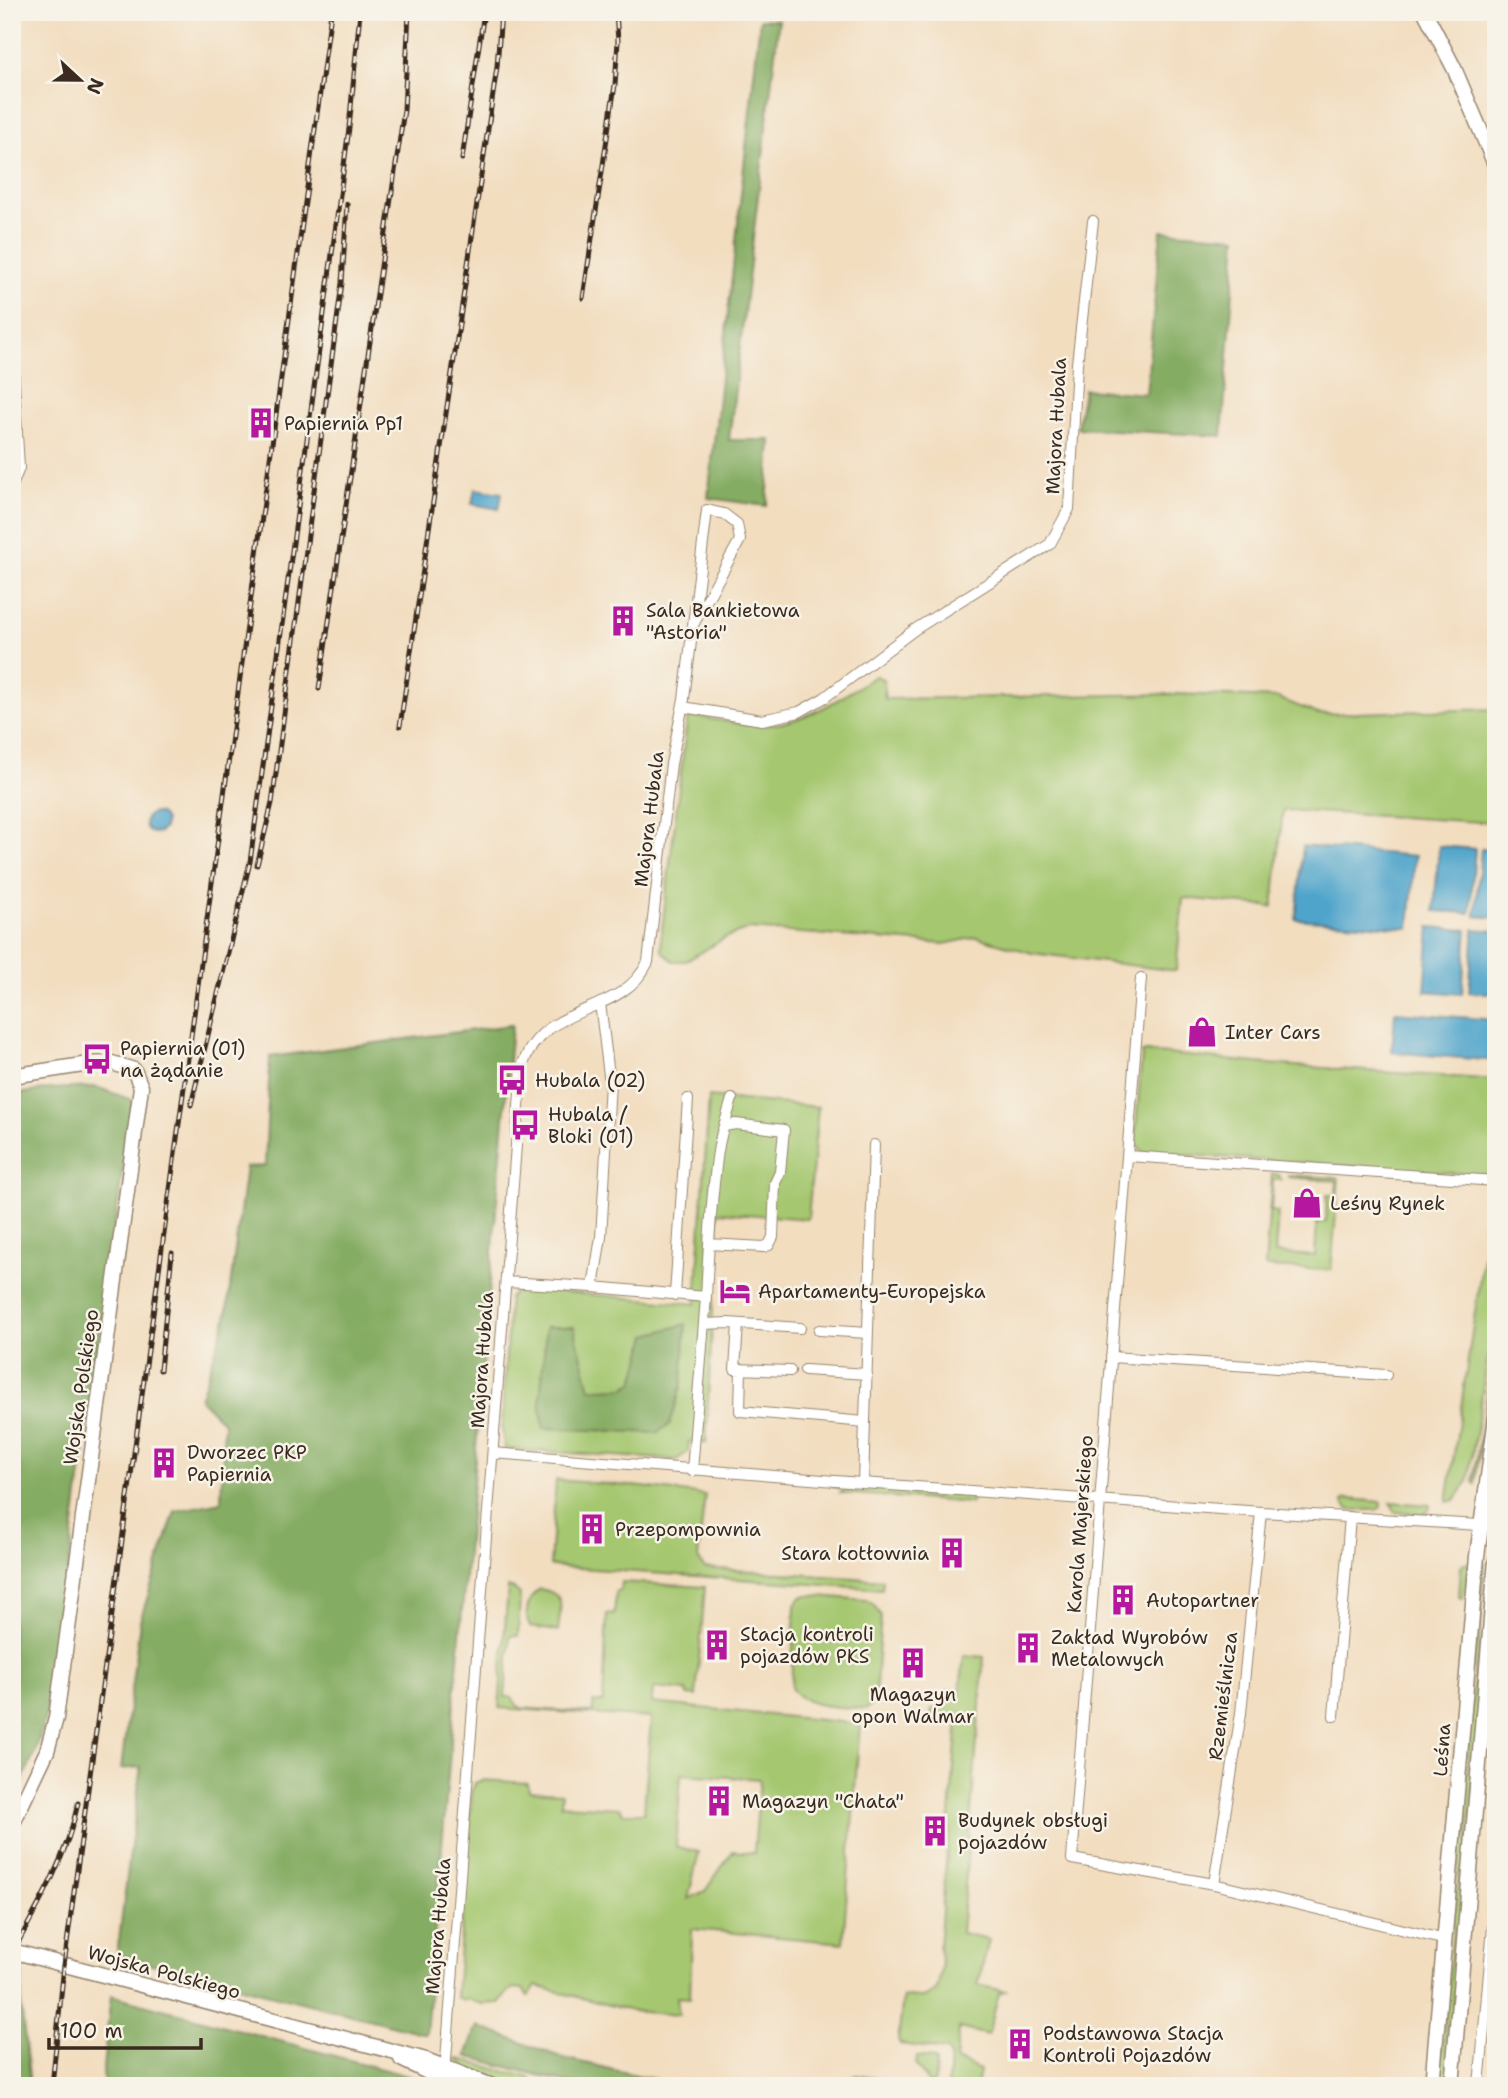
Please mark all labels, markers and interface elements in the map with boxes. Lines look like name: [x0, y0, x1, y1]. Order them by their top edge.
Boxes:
north arrow: [46, 46, 116, 116]
text: N: [81, 75, 110, 98]
street label: Majora Hubala: [1040, 357, 1072, 495]
building icon: Papiernia Pp1: [244, 406, 278, 440]
place label: Papiernia Pp1: [284, 411, 403, 436]
place label: Sala Bankietowa "Astoria": [646, 598, 800, 645]
building icon: Sala Bankietowa "Astoria": [606, 604, 640, 638]
street label: Majora Hubala: [628, 749, 670, 889]
shop icon: Inter Cars: [1185, 1015, 1219, 1049]
place label: Inter Cars: [1225, 1020, 1321, 1045]
place label: Papiernia (01) na żądanie: [120, 1036, 245, 1083]
bus stop icon: Papiernia (01) na żądanie: [80, 1042, 114, 1076]
bus stop icon: Hubala (02): [495, 1063, 529, 1097]
place label: Hubala (02): [535, 1068, 645, 1093]
place label: Hubala / Bloki (01): [548, 1102, 633, 1149]
bus stop icon: Hubala / Bloki (01): [508, 1108, 542, 1142]
shop icon: Leśny Rynek: [1290, 1186, 1324, 1220]
place label: Leśny Rynek: [1330, 1191, 1445, 1216]
hotel icon: Apartamenty-Europejska: [718, 1274, 752, 1308]
place label: Apartamenty-Europejska: [758, 1279, 986, 1304]
street label: Majora Hubala: [465, 1291, 499, 1429]
street label: Wojska Polskiego: [58, 1307, 104, 1467]
street label: Karola Majerskiego: [1061, 1434, 1099, 1614]
place label: Dworzec PKP Papiernia: [187, 1440, 307, 1487]
building icon: Dworzec PKP Papiernia: [147, 1446, 181, 1480]
building icon: Przepompownia: [575, 1512, 609, 1546]
place label: Przepompownia: [615, 1517, 761, 1542]
building icon: Stara kotłownia: [935, 1536, 969, 1570]
place label: Stara kotłownia: [781, 1541, 929, 1566]
building icon: Autopartner: [1106, 1583, 1140, 1617]
place label: Autopartner: [1146, 1588, 1259, 1613]
place label: Stacja kontroli pojazdów PKS: [740, 1622, 874, 1669]
place label: Zakład Wyrobów Metalowych: [1051, 1625, 1208, 1672]
building icon: Stacja kontroli pojazdów PKS: [700, 1628, 734, 1662]
street label: Rzemieślnicza: [1203, 1630, 1243, 1762]
building icon: Zakład Wyrobów Metalowych: [1011, 1631, 1045, 1665]
building icon: Magazyn opon Walmar: [896, 1646, 930, 1680]
place label: Magazyn opon Walmar: [851, 1682, 975, 1729]
street label: Leśna: [1428, 1723, 1456, 1777]
building icon: Magazyn "Chata": [702, 1784, 736, 1818]
place label: Magazyn "Chata": [742, 1789, 904, 1814]
place label: Budynek obsługi pojazdów: [958, 1808, 1108, 1855]
building icon: Budynek obsługi pojazdów: [918, 1814, 952, 1848]
street label: Majora Hubala: [420, 1856, 456, 1995]
street label: Wojska Polskiego: [85, 1940, 243, 2004]
scale bar: [49, 2007, 201, 2051]
text: 100 m: [60, 2017, 123, 2045]
place label: Podstawowa Stacja Kontroli Pojazdów: [1043, 2021, 1223, 2068]
building icon: Podstawowa Stacja Kontroli Pojazdów: [1003, 2027, 1037, 2061]

